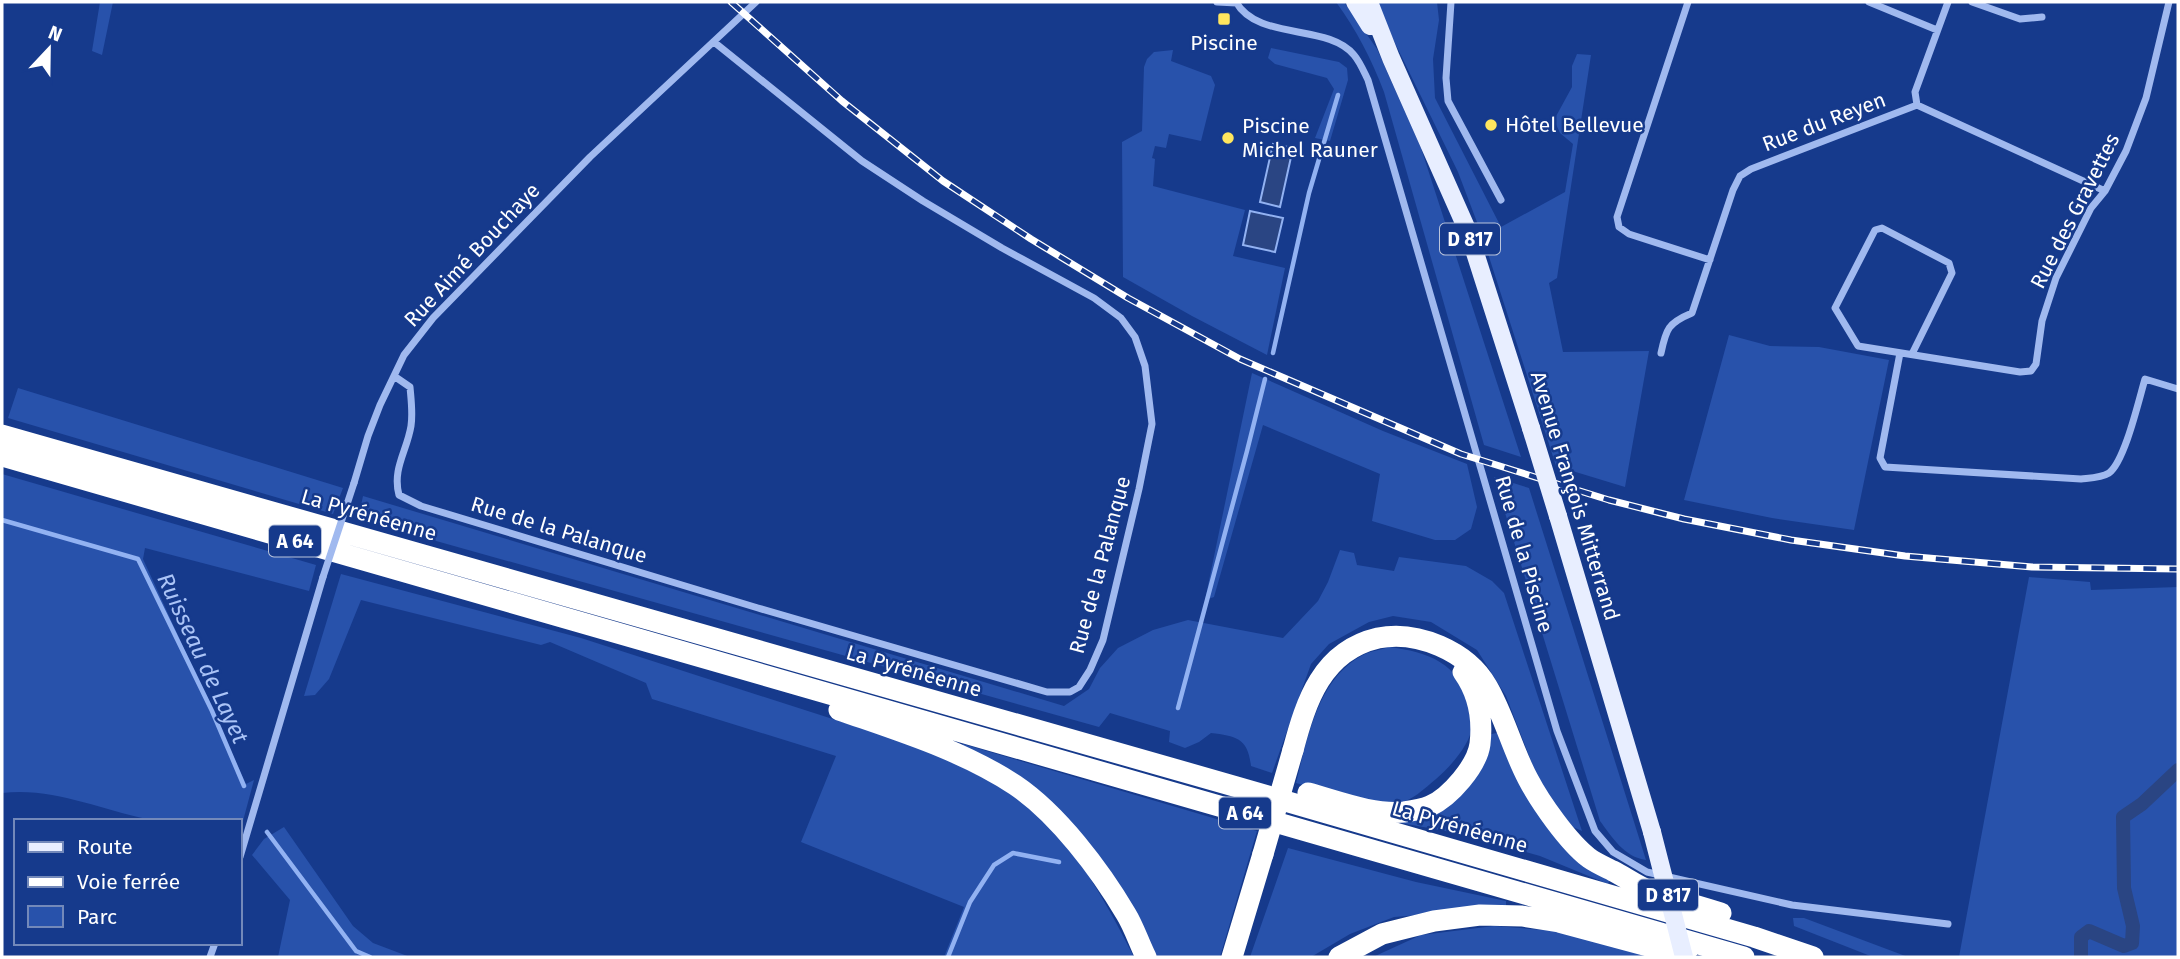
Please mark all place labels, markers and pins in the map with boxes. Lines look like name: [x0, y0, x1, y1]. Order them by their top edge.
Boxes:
marker: Piscine: [1216, 11, 1232, 27]
place label: Piscine: [1190, 30, 1258, 56]
place label: Hôtel Bellevue: [1505, 112, 1644, 138]
place label: Piscine Michel Rauner: [1242, 113, 1378, 163]
marker: Hôtel Bellevue: [1483, 117, 1499, 133]
marker: Piscine Michel Rauner: [1220, 130, 1236, 146]

